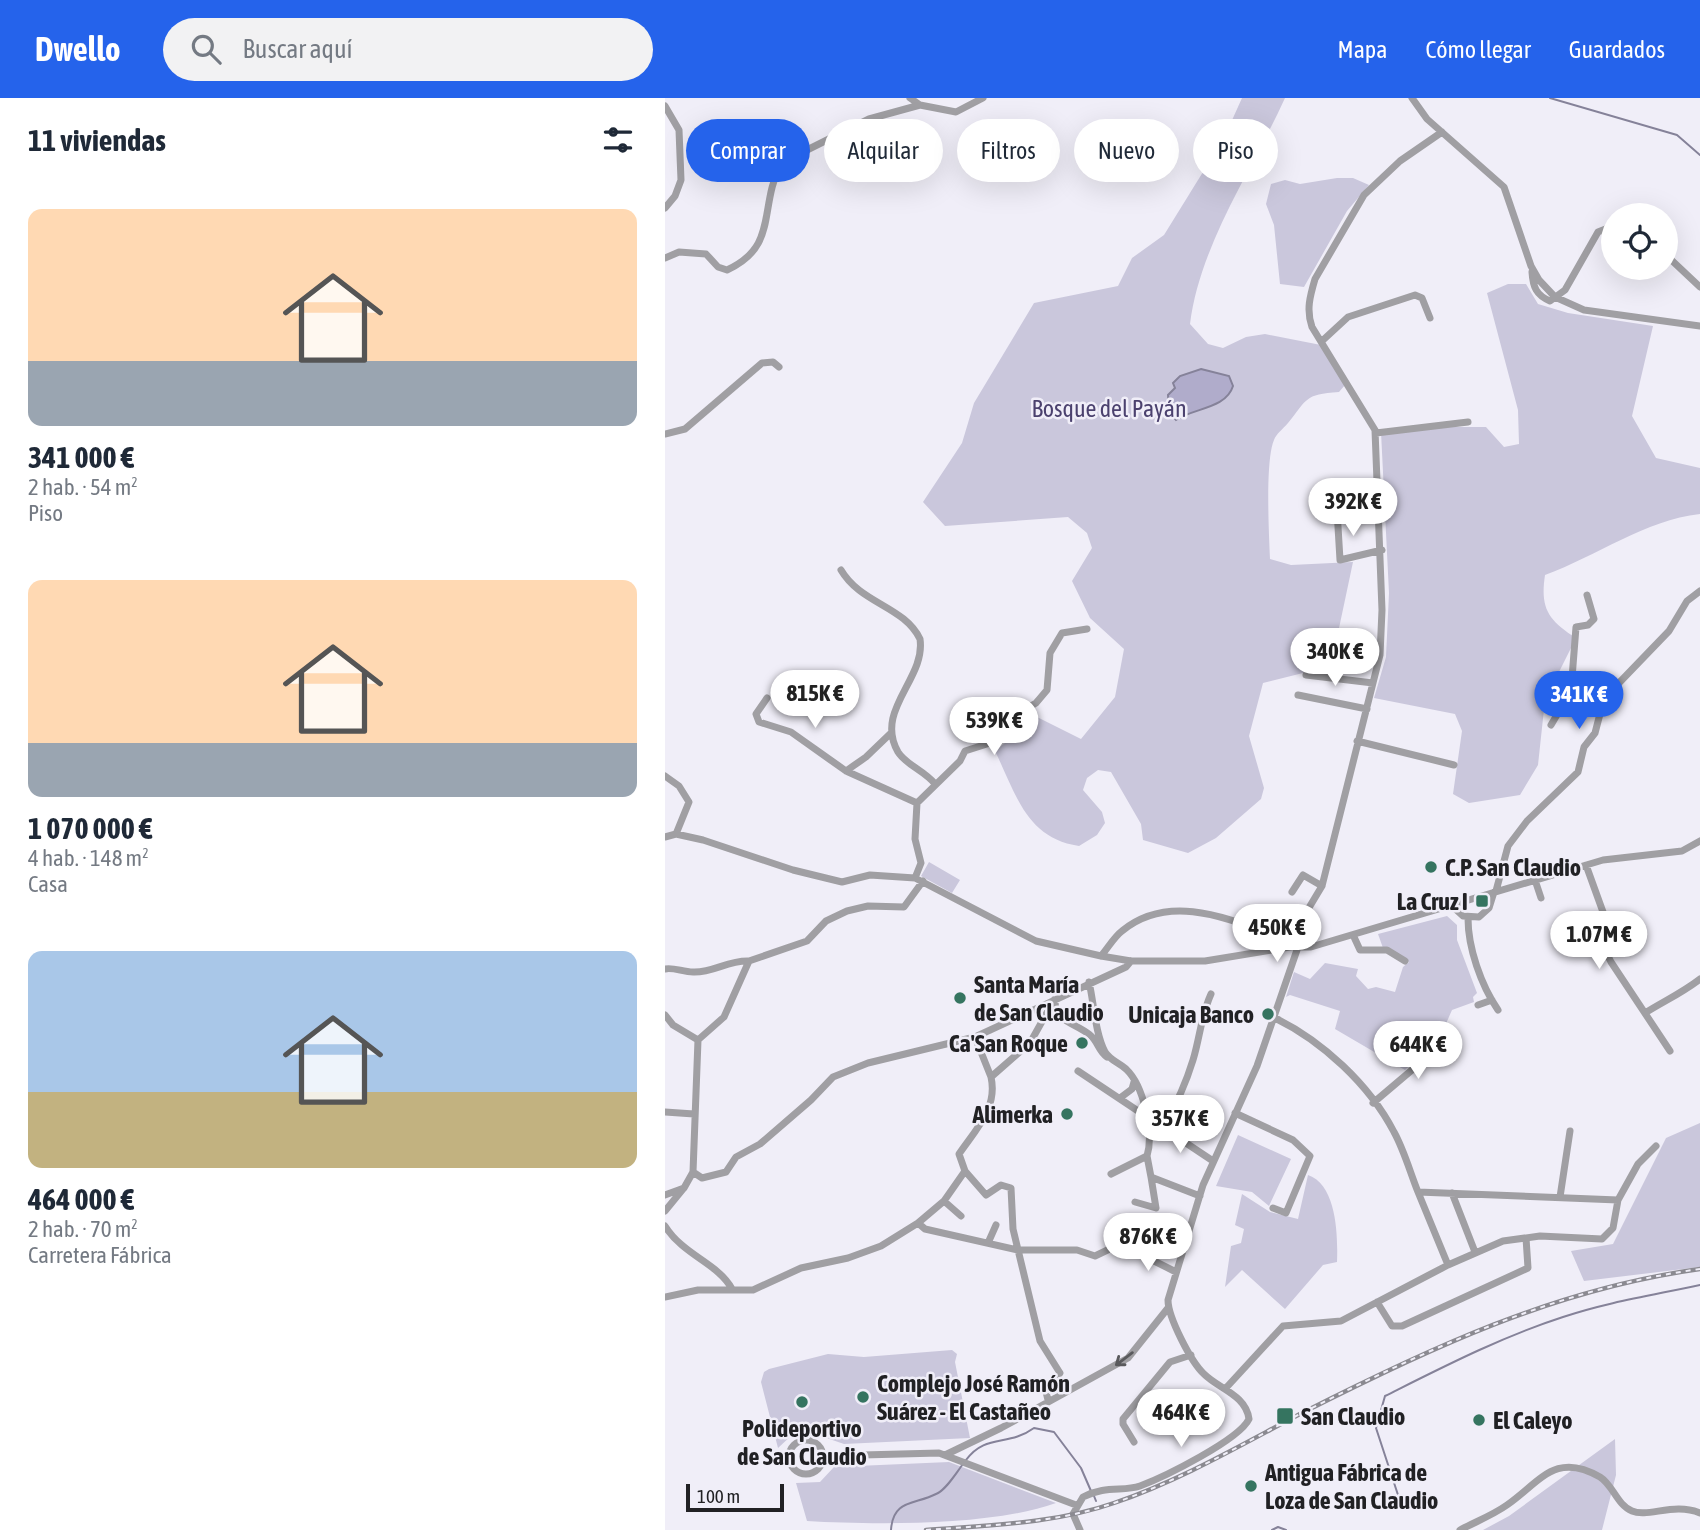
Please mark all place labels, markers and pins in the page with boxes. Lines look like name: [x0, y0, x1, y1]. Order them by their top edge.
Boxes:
pin: 392K €: [1296, 478, 1410, 538]
pin: 340K €: [1278, 628, 1392, 688]
pin: 815K €: [758, 670, 872, 730]
pin: 341K €: [1522, 672, 1636, 731]
pin: 539K €: [937, 698, 1051, 757]
place label: C.P. San Claudio: [1445, 854, 1581, 881]
marker: C.P. San Claudio: [1423, 859, 1439, 875]
place label: La Cruz I: [1397, 888, 1468, 915]
marker: La Cruz I: [1474, 893, 1490, 909]
pin: 450K €: [1220, 904, 1334, 964]
pin: 1.07M €: [1534, 912, 1664, 971]
place label: Santa María de San Claudio: [974, 971, 1104, 1026]
marker: Santa María de San Claudio: [952, 990, 968, 1006]
place label: Unicaja Banco: [1128, 1001, 1254, 1028]
marker: Unicaja Banco: [1260, 1006, 1276, 1022]
pin: 644K €: [1361, 1021, 1475, 1081]
place label: Ca'San Roque: [949, 1030, 1068, 1057]
marker: Ca'San Roque: [1074, 1035, 1090, 1051]
pin: 357K €: [1123, 1096, 1237, 1155]
place label: Alimerka: [971, 1101, 1053, 1128]
marker: Alimerka: [1059, 1106, 1075, 1122]
pin: 876K €: [1091, 1214, 1205, 1273]
place label: Complejo José Ramón Suárez - El Castañeo: [877, 1370, 1070, 1425]
marker: Complejo José Ramón Suárez - El Castañeo: [855, 1389, 871, 1405]
pin: 464K €: [1124, 1390, 1238, 1449]
marker: Polideportivo de San Claudio: [794, 1394, 810, 1410]
place label: San Claudio: [1301, 1403, 1405, 1430]
marker: San Claudio: [1275, 1406, 1295, 1426]
place label: El Caleyo: [1493, 1407, 1573, 1434]
marker: El Caleyo: [1471, 1412, 1487, 1428]
place label: Polideportivo de San Claudio: [737, 1415, 867, 1470]
place label: Antigua Fábrica de Loza de San Claudio: [1264, 1459, 1438, 1514]
marker: Antigua Fábrica de Loza de San Claudio: [1243, 1478, 1259, 1494]

